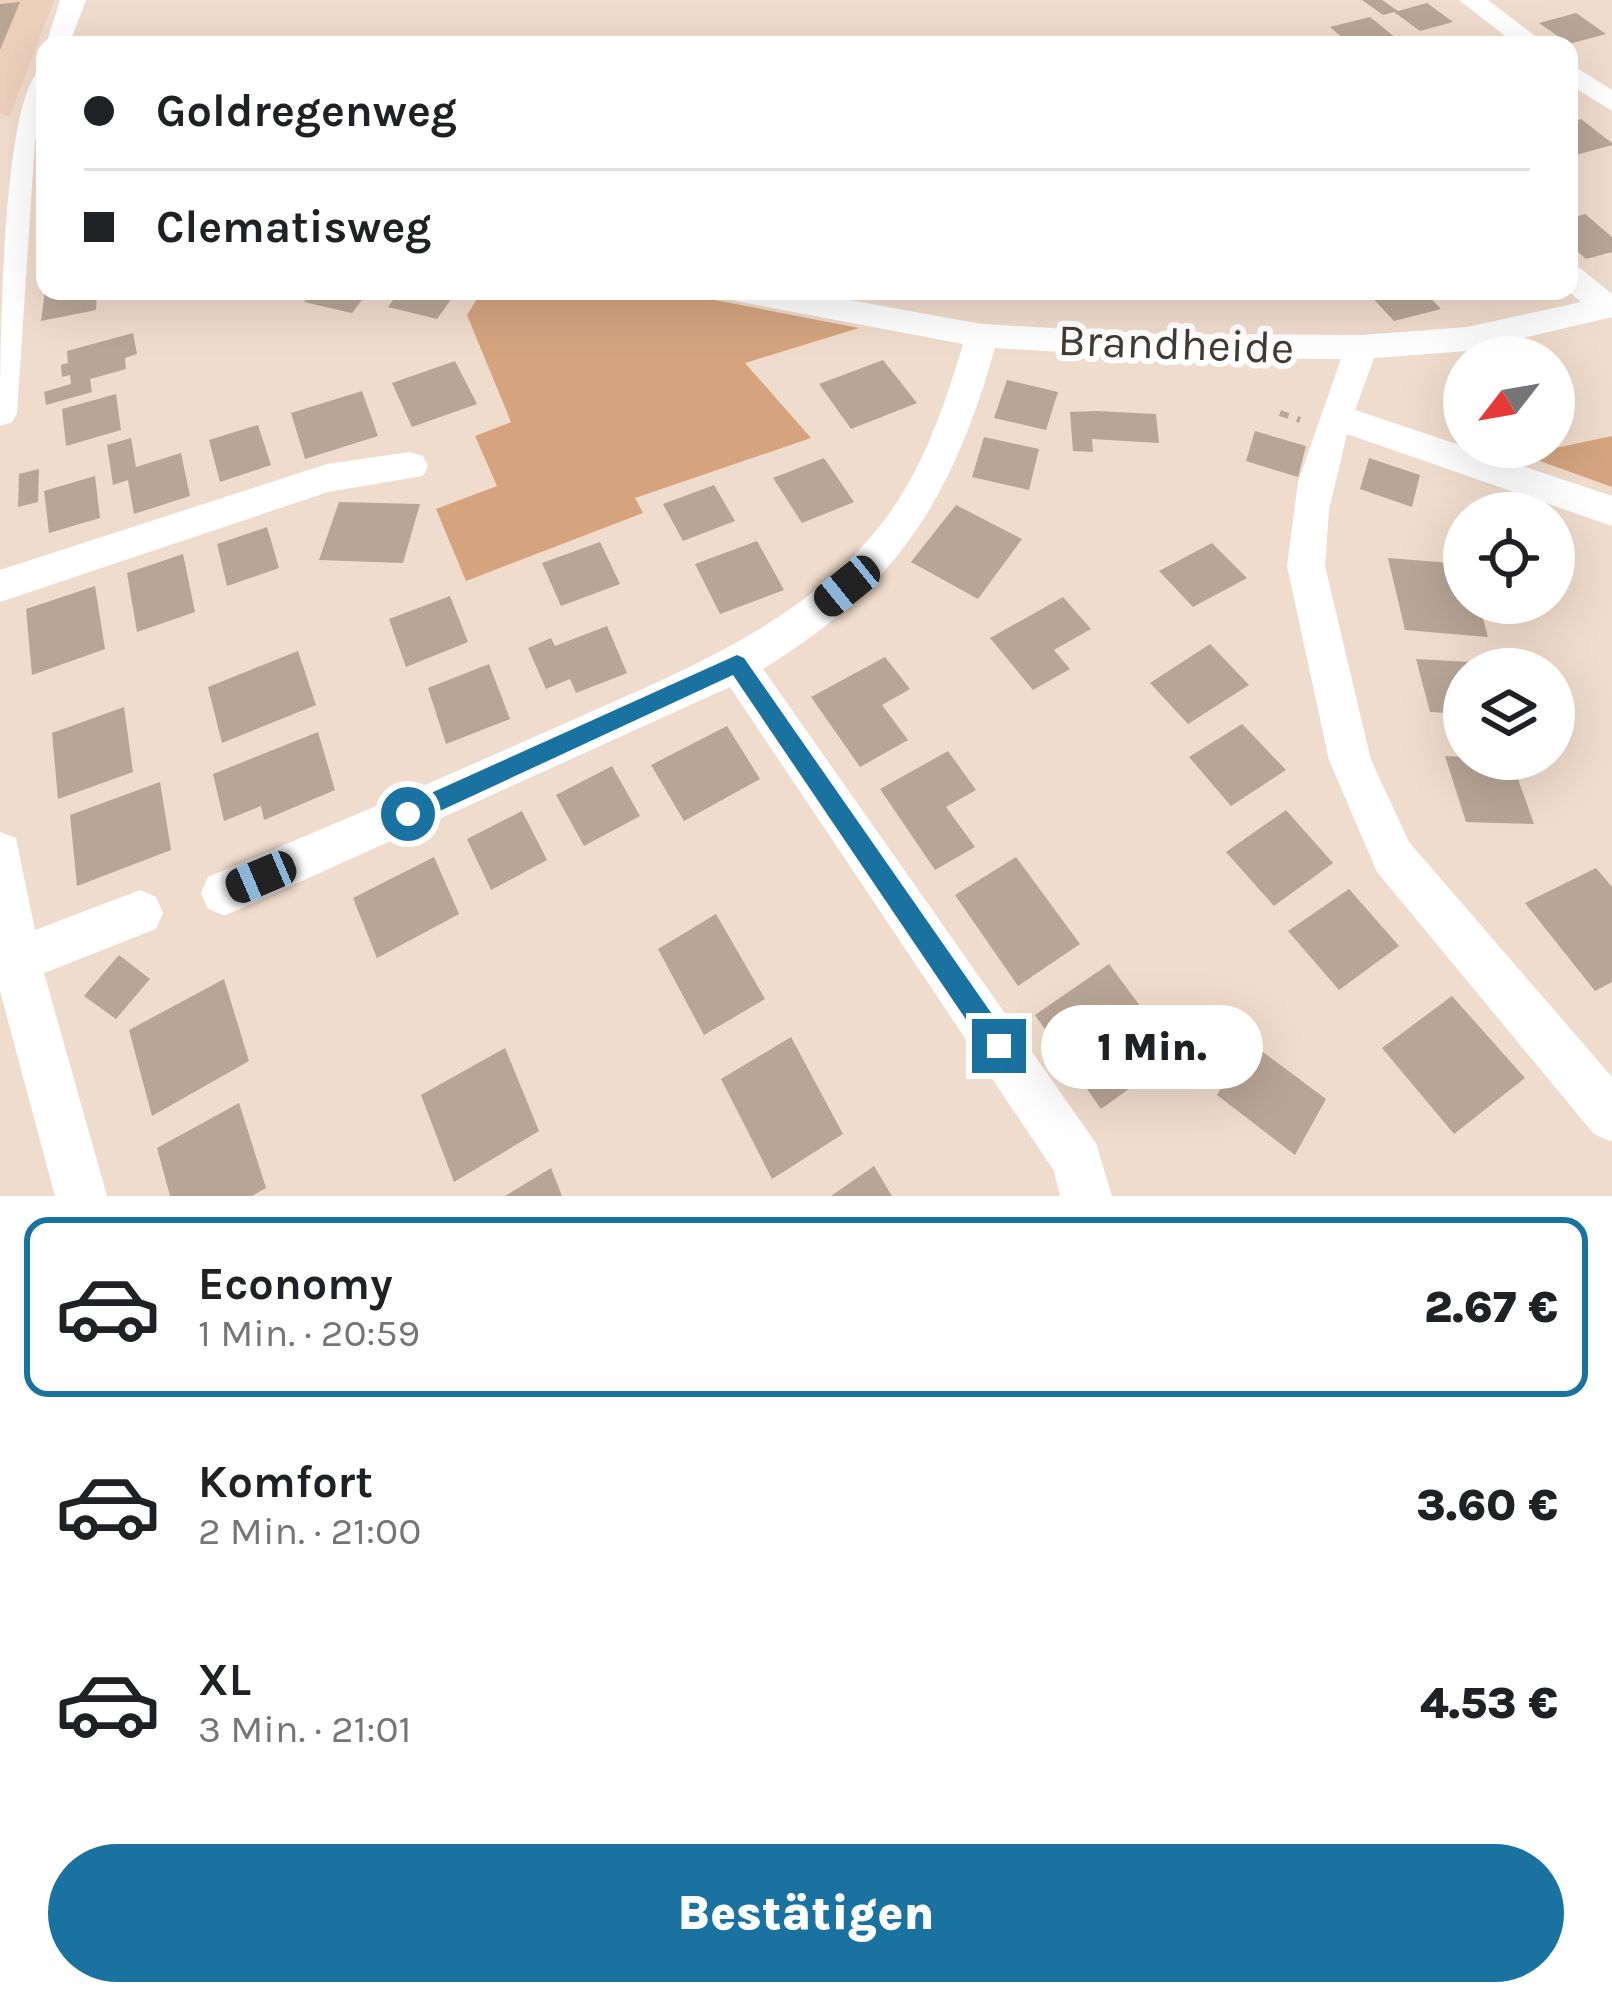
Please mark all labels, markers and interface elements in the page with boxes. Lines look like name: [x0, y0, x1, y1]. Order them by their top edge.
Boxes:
text: Goldregenweg: [156, 85, 457, 137]
text: Clematisweg: [156, 201, 432, 253]
street label: Brandheide: [1057, 314, 1295, 374]
north arrow: [1443, 336, 1575, 468]
map controls: [1443, 336, 1575, 780]
button: locate: [1443, 492, 1575, 624]
car: [808, 549, 886, 623]
button: layers: [1443, 648, 1575, 780]
route start: [381, 787, 435, 841]
car: [221, 846, 301, 908]
callout: 1 Min.: [1041, 1004, 1263, 1088]
route end: [972, 1019, 1026, 1073]
text: 1 Min.: [1097, 1024, 1207, 1070]
icon: car: [54, 1253, 162, 1361]
text: Economy: [198, 1258, 393, 1310]
text: 2.67 €: [1424, 1281, 1558, 1333]
text: 1 Min. · 20:59: [198, 1310, 420, 1356]
icon: car: [54, 1451, 162, 1559]
text: Komfort: [198, 1456, 373, 1508]
text: 3.60 €: [1416, 1479, 1558, 1531]
text: 2 Min. · 21:00: [198, 1508, 421, 1554]
icon: car: [54, 1649, 162, 1757]
text: XL: [198, 1654, 251, 1706]
text: 4.53 €: [1420, 1677, 1558, 1729]
text: 3 Min. · 21:01: [198, 1706, 411, 1752]
button: Bestätigen: [48, 1844, 1564, 1982]

